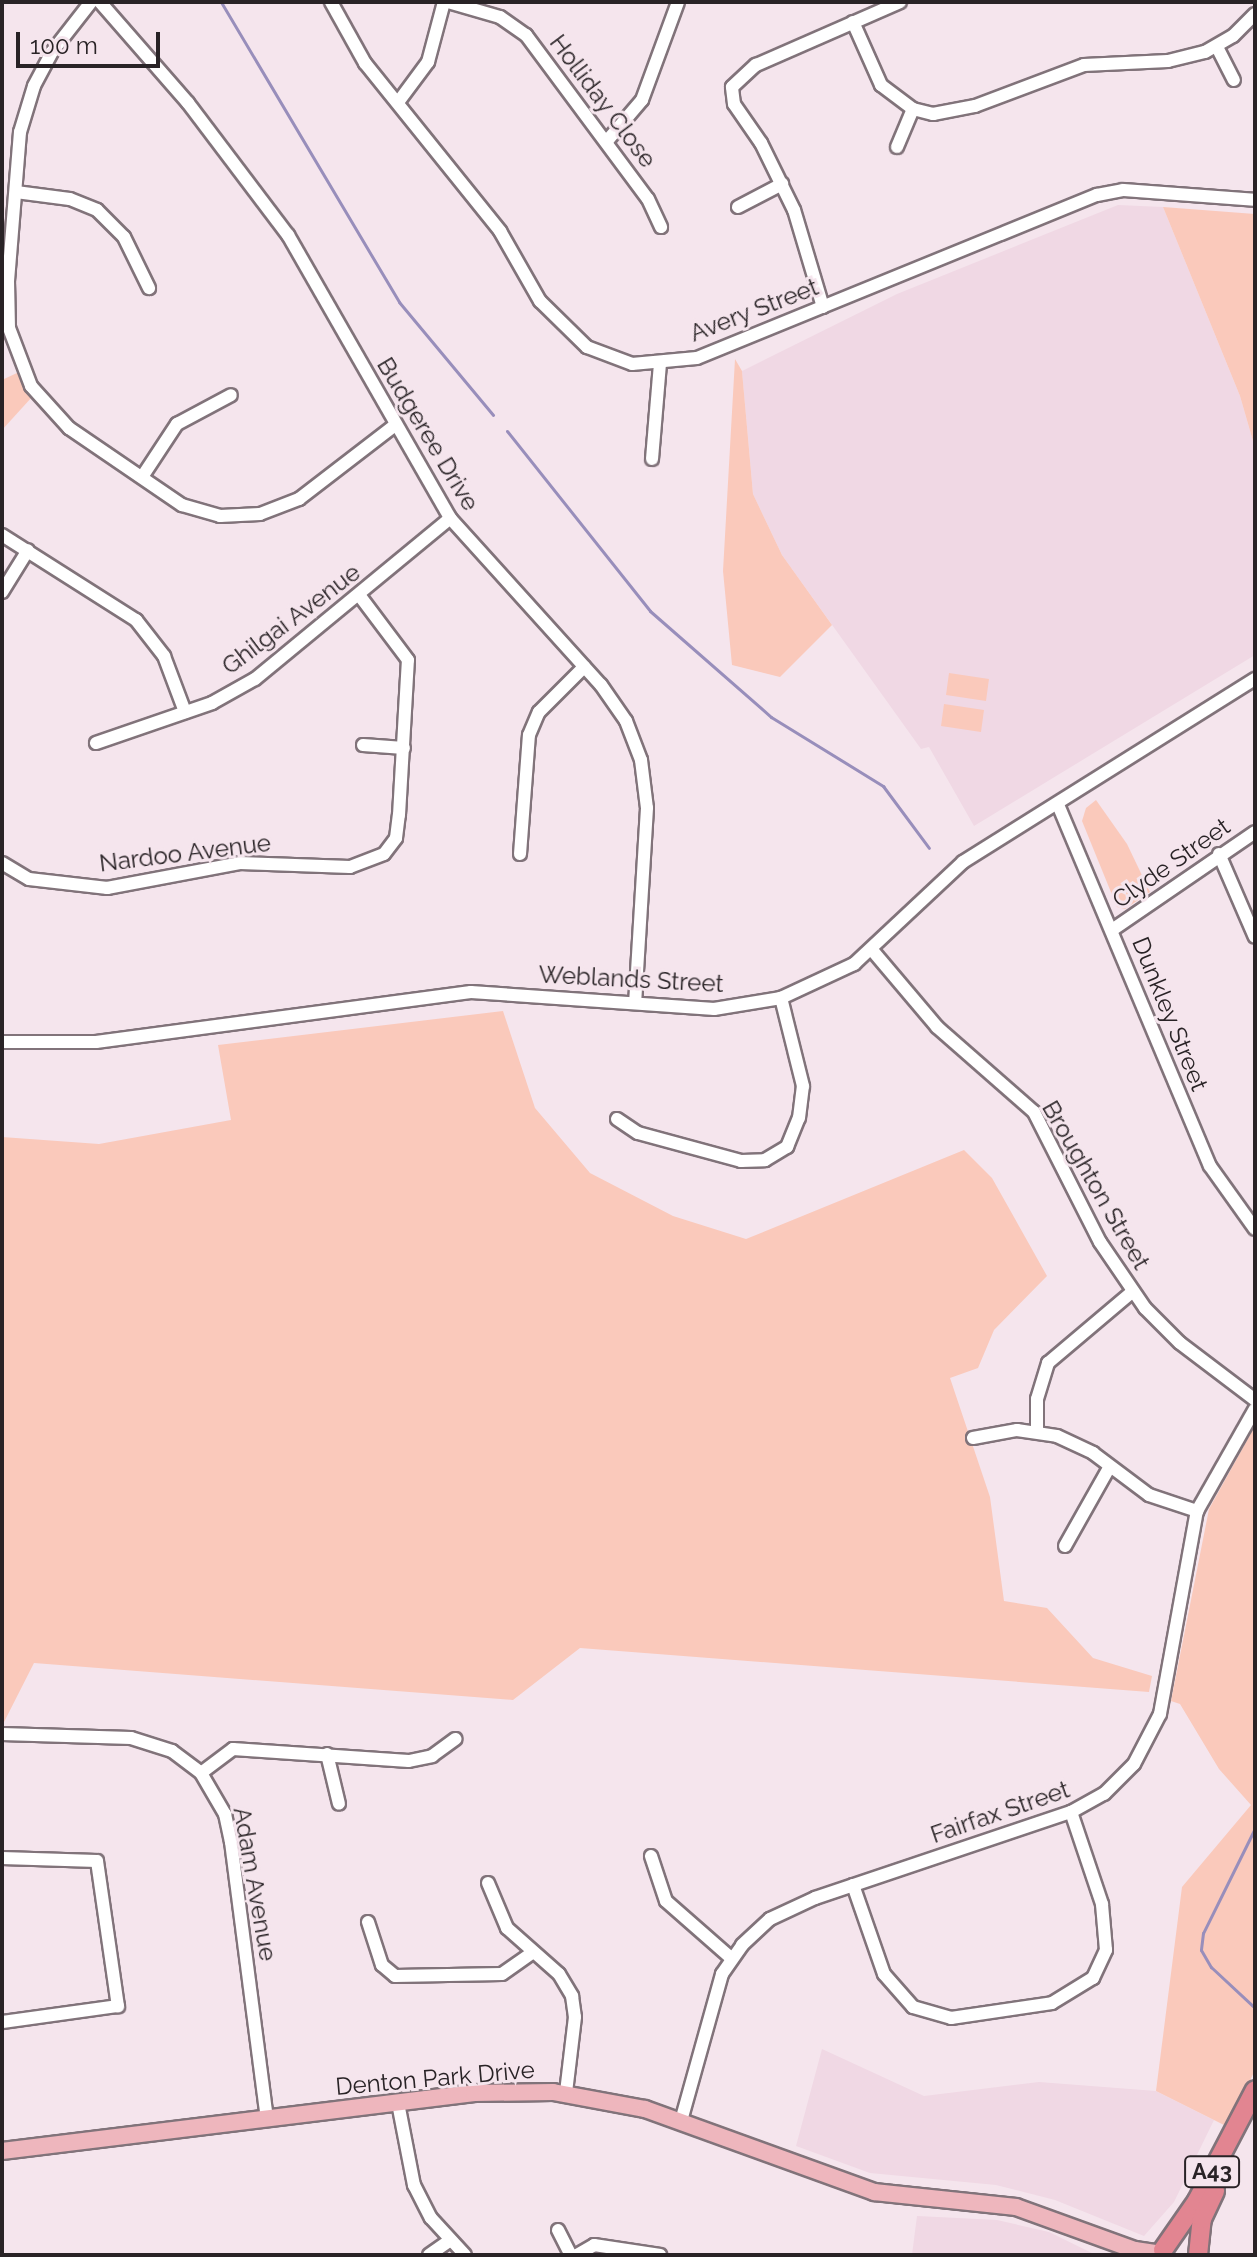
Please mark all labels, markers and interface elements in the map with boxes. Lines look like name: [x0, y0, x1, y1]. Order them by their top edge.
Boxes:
scale bar: [20, 16, 164, 66]
street label: Holliday Close: [543, 29, 663, 173]
text: 100 m: [30, 31, 98, 60]
street label: Avery Street: [685, 272, 823, 348]
street label: Budgeree Drive: [371, 352, 485, 516]
street label: Ghilgai Avenue: [216, 557, 366, 681]
street label: Clyde Street: [1107, 812, 1235, 914]
street label: Nardoo Avenue: [97, 828, 273, 878]
street label: Dunkley Street: [1126, 933, 1214, 1095]
street label: Weblands Street: [538, 960, 724, 998]
street label: Broughton Street: [1036, 1096, 1156, 1274]
street label: Fairfax Street: [927, 1775, 1073, 1849]
street label: Adam Avenue: [227, 1805, 283, 1963]
street label: Denton Park Drive: [334, 2055, 536, 2101]
road number: A43: [1184, 2154, 1240, 2190]

